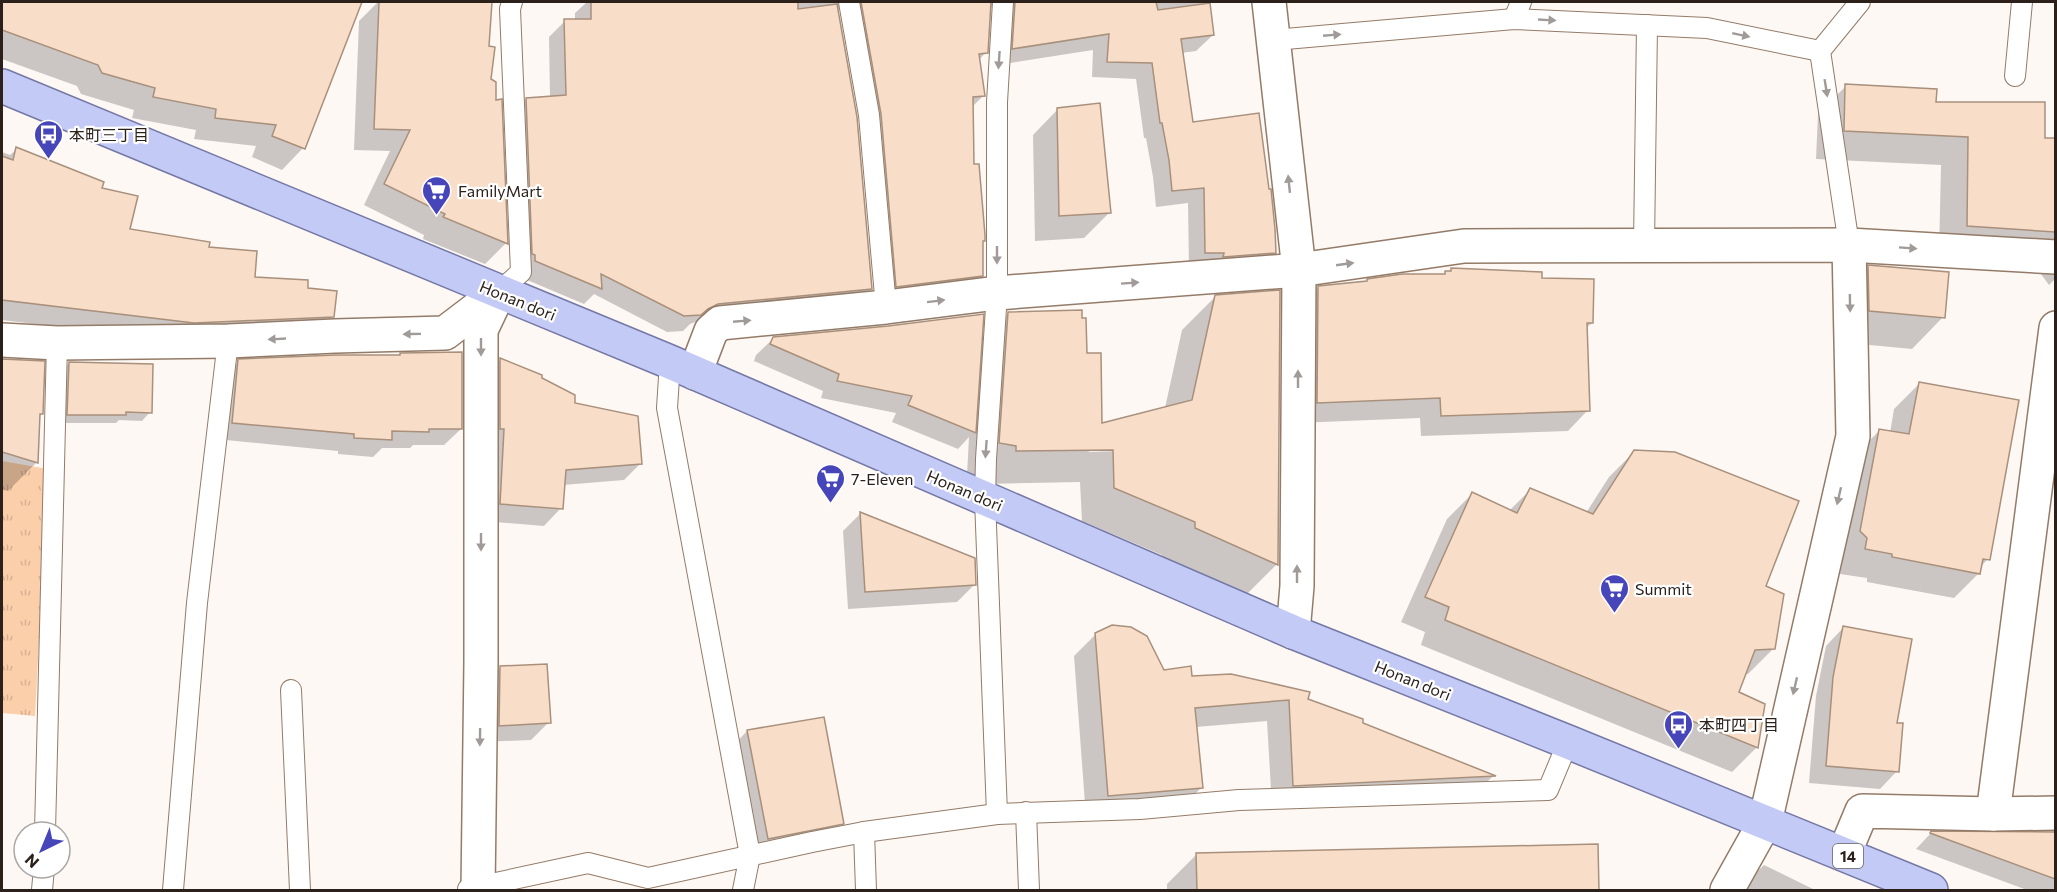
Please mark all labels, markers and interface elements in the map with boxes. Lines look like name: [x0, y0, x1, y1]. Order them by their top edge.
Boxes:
one-way arrow: [1538, 16, 1557, 25]
one-way arrow: [1322, 30, 1341, 40]
one-way arrow: [1732, 31, 1751, 40]
one-way arrow: [995, 50, 1004, 69]
one-way arrow: [1821, 78, 1830, 97]
bus stop icon: 本町三丁目: [32, 118, 64, 160]
place label: 本町三丁目: [69, 125, 149, 144]
supermarket icon: FamilyMart: [421, 174, 453, 216]
one-way arrow: [1285, 175, 1294, 194]
place label: FamilyMart: [458, 181, 543, 200]
one-way arrow: [1898, 244, 1917, 253]
one-way arrow: [992, 245, 1002, 264]
one-way arrow: [1336, 259, 1355, 268]
street label: Honan dori: [477, 276, 559, 324]
one-way arrow: [1120, 278, 1139, 288]
one-way arrow: [1846, 294, 1855, 313]
one-way arrow: [926, 296, 945, 305]
one-way arrow: [732, 316, 751, 326]
one-way arrow: [403, 329, 422, 339]
one-way arrow: [267, 334, 286, 343]
one-way arrow: [476, 337, 486, 356]
one-way arrow: [1293, 369, 1303, 388]
one-way arrow: [982, 440, 991, 459]
supermarket icon: 7-Eleven: [814, 462, 846, 504]
street label: Honan dori: [924, 466, 1006, 514]
place label: 7-Eleven: [851, 469, 914, 488]
one-way arrow: [1833, 487, 1843, 506]
one-way arrow: [476, 532, 486, 551]
one-way arrow: [1292, 564, 1302, 583]
supermarket icon: Summit: [1598, 572, 1630, 614]
place label: Summit: [1635, 579, 1692, 598]
street label: Honan dori: [1372, 656, 1454, 704]
one-way arrow: [1789, 677, 1799, 696]
bus stop icon: 本町四丁目: [1662, 708, 1694, 750]
place label: 本町四丁目: [1699, 715, 1779, 734]
one-way arrow: [475, 727, 485, 746]
north arrow: [12, 820, 72, 880]
road number: 14: [1833, 844, 1863, 868]
text: N: [21, 850, 42, 872]

